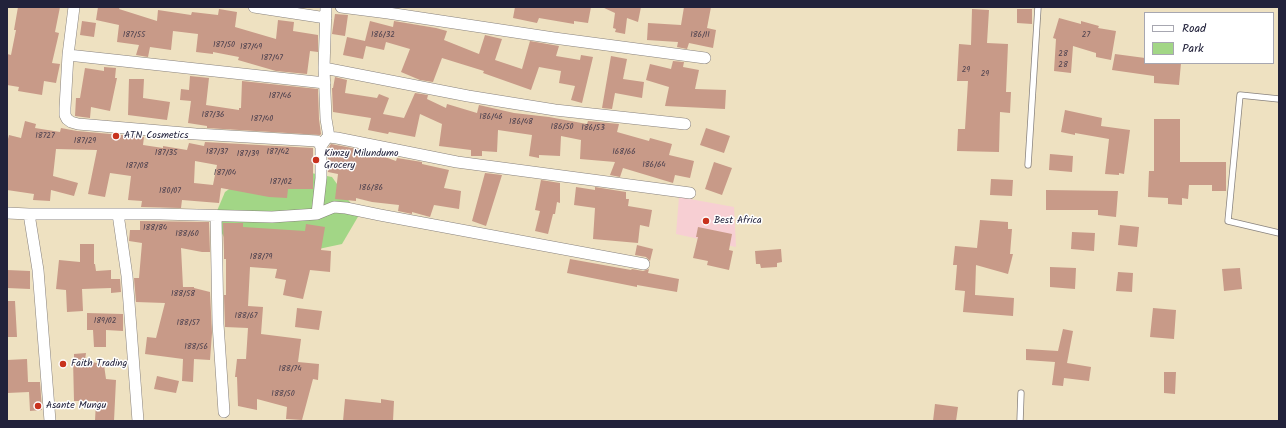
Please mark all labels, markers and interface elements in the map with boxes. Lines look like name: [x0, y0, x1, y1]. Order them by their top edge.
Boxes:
legend: [1144, 12, 1274, 64]
text: Road: [1182, 19, 1206, 38]
house number: 187/55: [123, 31, 145, 41]
house number: 186/32: [371, 31, 395, 41]
house number: 186/11: [690, 31, 710, 41]
house number: 27: [1082, 31, 1090, 41]
text: Park: [1182, 39, 1204, 58]
house number: 187/50: [213, 41, 235, 51]
house number: 187/49: [240, 43, 262, 53]
house number: 28: [1058, 50, 1068, 60]
house number: 187/47: [261, 54, 283, 64]
house number: 28: [1058, 61, 1068, 71]
house number: 29: [962, 66, 970, 76]
house number: 29: [981, 70, 989, 80]
house number: 187/46: [269, 92, 291, 102]
house number: 187/36: [202, 111, 224, 121]
house number: 186/46: [479, 113, 503, 123]
house number: 187/40: [251, 115, 273, 125]
house number: 186/48: [509, 118, 533, 128]
house number: 186/50: [551, 123, 573, 133]
house number: 186/53: [581, 124, 605, 134]
place label: ATN Cosmetics: [124, 130, 188, 142]
marker: ATN Cosmetics: [111, 131, 121, 141]
house number: 18727: [35, 132, 55, 142]
house number: 187/29: [74, 137, 96, 147]
house number: 187/37: [206, 148, 228, 158]
house number: 187/42: [267, 148, 289, 158]
place label: Kimzy Milundumo Grocery: [324, 148, 398, 172]
house number: 168/66: [612, 148, 636, 158]
house number: 187/35: [155, 149, 177, 159]
house number: 187/39: [237, 150, 259, 160]
marker: Kimzy Milundumo Grocery: [311, 155, 321, 165]
house number: 186/64: [642, 161, 666, 171]
house number: 187/08: [126, 162, 148, 172]
house number: 187/04: [214, 169, 236, 179]
house number: 187/02: [270, 178, 292, 188]
house number: 186/86: [359, 184, 383, 194]
house number: 180/07: [159, 187, 181, 197]
place label: Best Africa: [714, 215, 762, 227]
marker: Best Africa: [701, 216, 711, 226]
house number: 188/84: [143, 224, 167, 234]
house number: 188/60: [175, 230, 199, 240]
house number: 188/79: [250, 253, 272, 263]
house number: 188/58: [171, 290, 195, 300]
house number: 188/67: [234, 312, 258, 322]
house number: 189/02: [94, 317, 116, 327]
house number: 188/57: [177, 319, 199, 329]
house number: 188/56: [184, 343, 208, 353]
place label: Faith Trading: [71, 358, 127, 370]
marker: Faith Trading: [58, 359, 68, 369]
house number: 188/74: [278, 365, 302, 375]
house number: 188/50: [271, 390, 295, 400]
place label: Asante Mungu: [46, 400, 106, 412]
marker: Asante Mungu: [33, 401, 43, 411]

